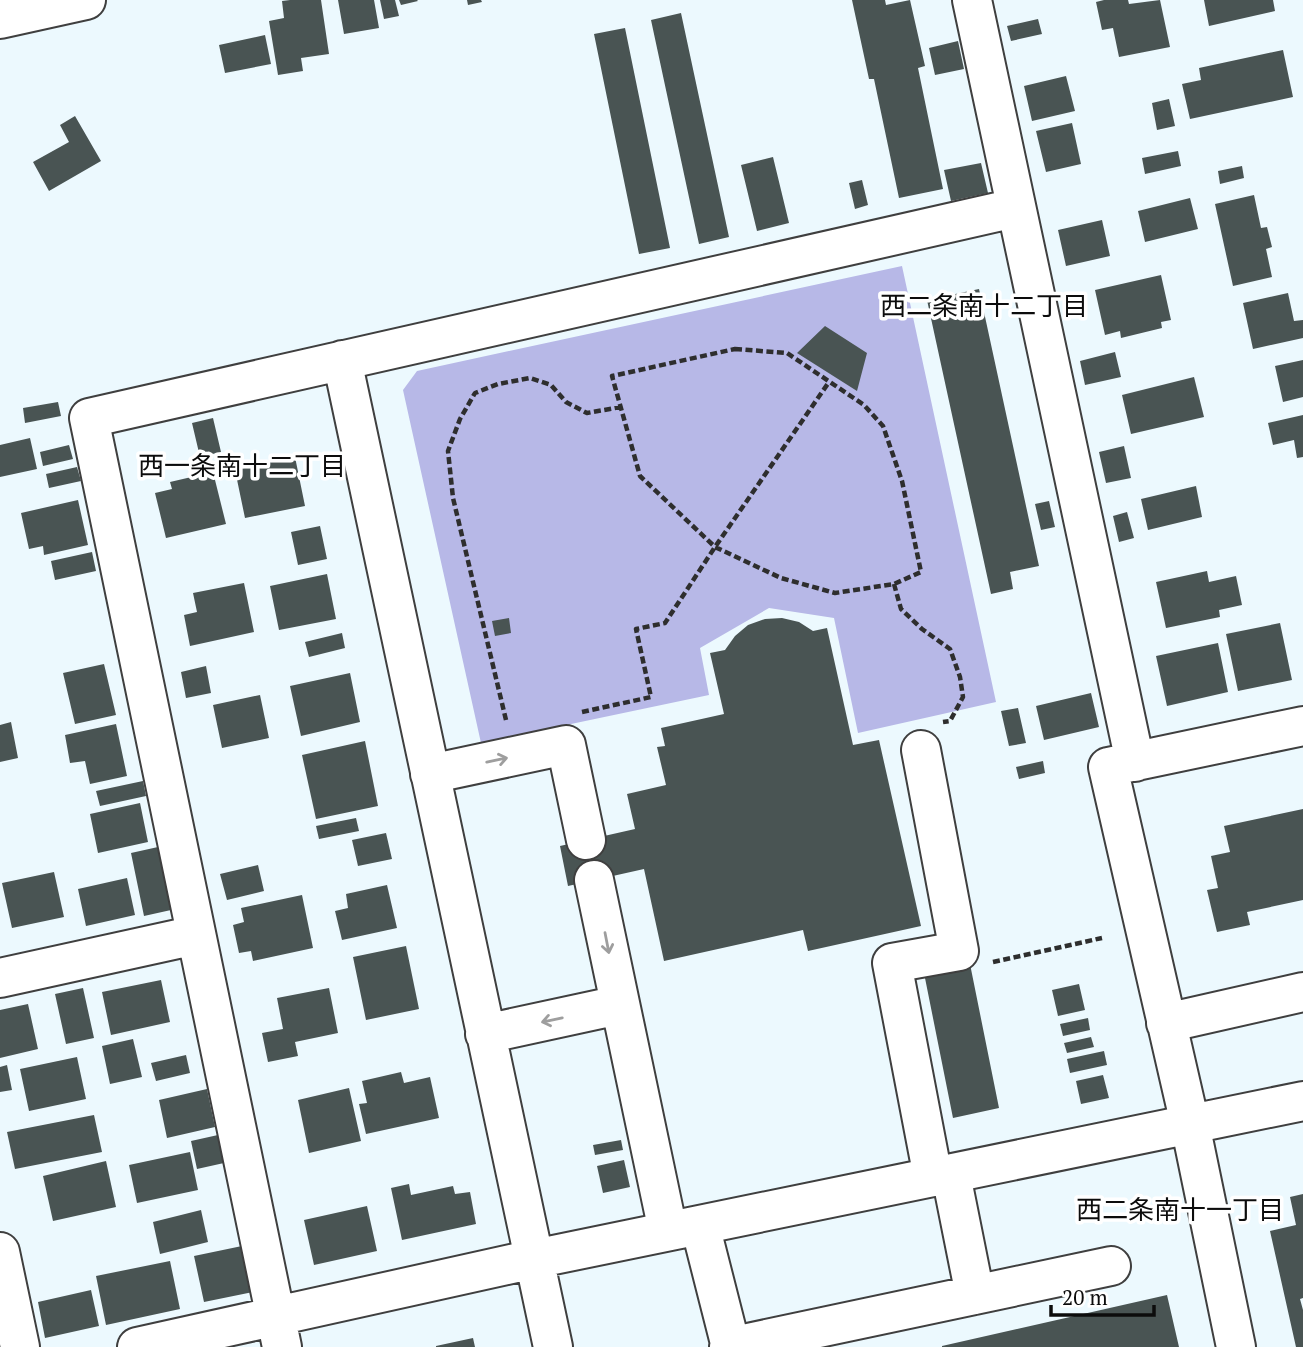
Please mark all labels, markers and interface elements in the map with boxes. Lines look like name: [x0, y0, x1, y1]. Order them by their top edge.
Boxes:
district label: 西二条南十二丁目: [880, 288, 1088, 322]
district label: 西一条南十二丁目: [138, 448, 346, 482]
one-way arrow: [485, 752, 508, 766]
one-way arrow: [600, 931, 614, 954]
one-way arrow: [541, 1013, 564, 1027]
district label: 西二条南十一丁目: [1076, 1192, 1284, 1226]
scale bar: [1051, 1274, 1154, 1318]
text: 20 m: [1062, 1283, 1108, 1311]

